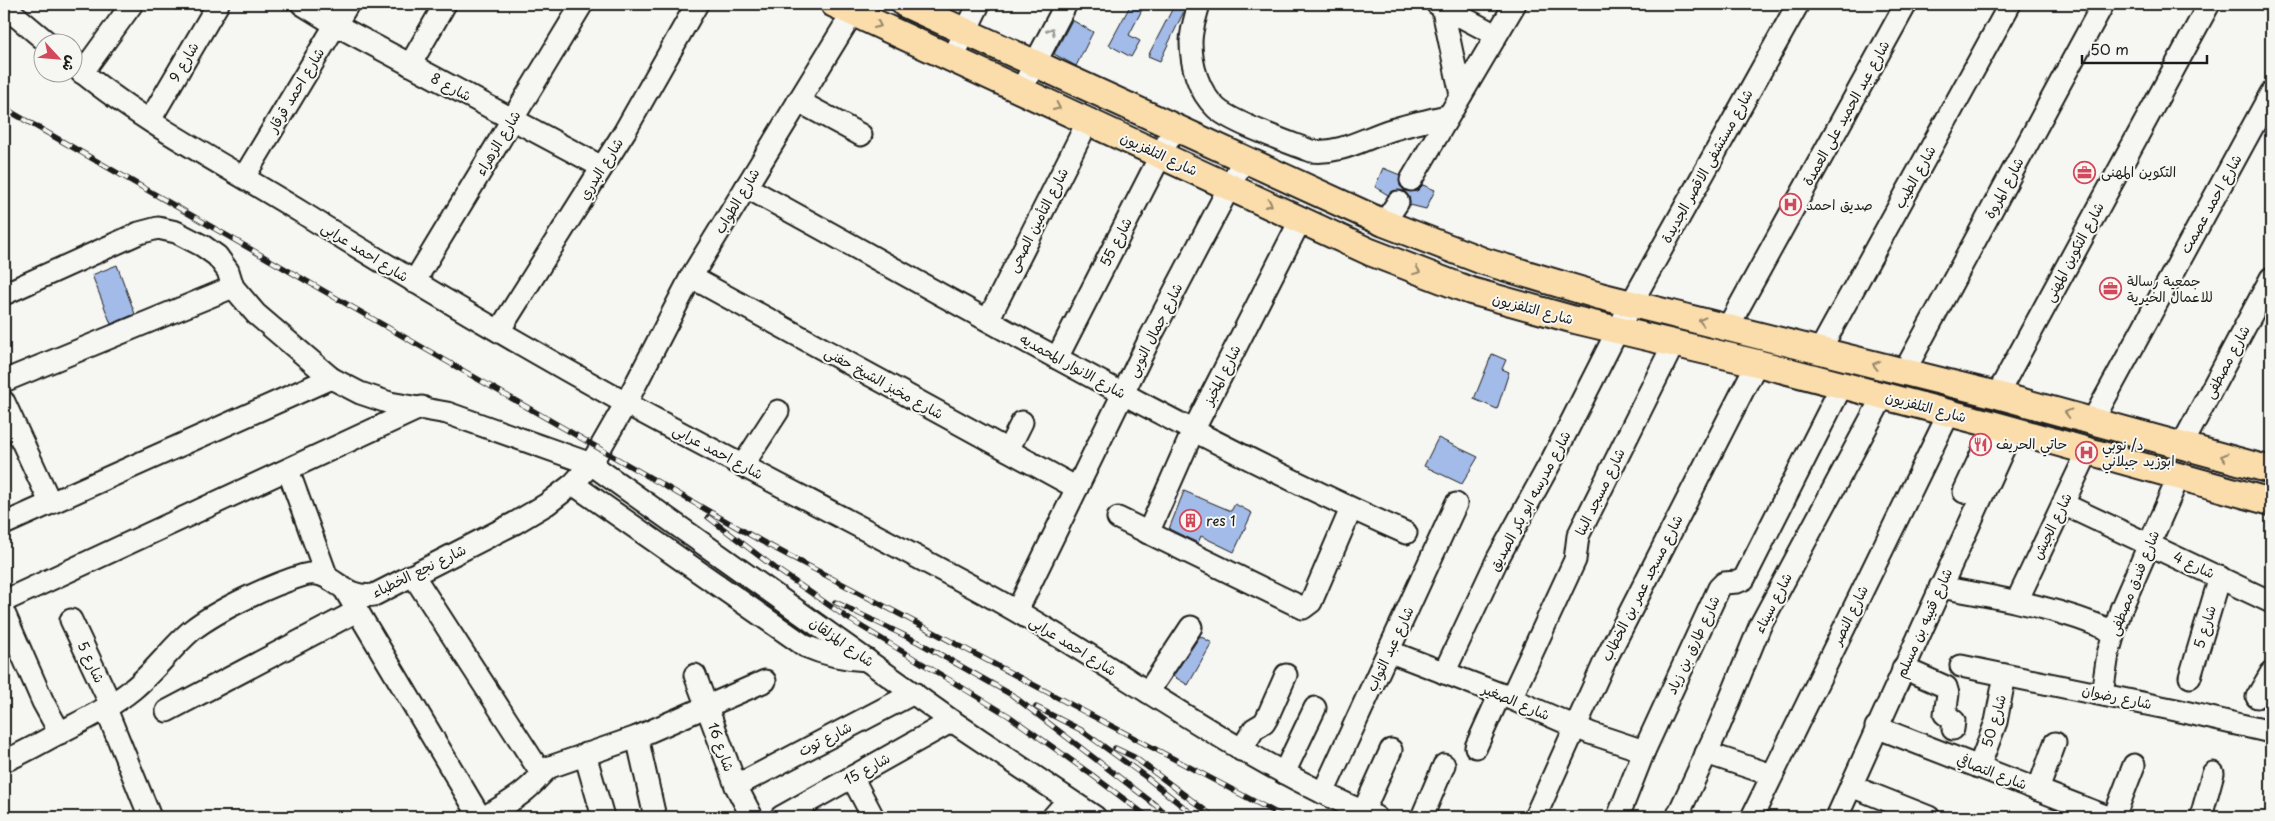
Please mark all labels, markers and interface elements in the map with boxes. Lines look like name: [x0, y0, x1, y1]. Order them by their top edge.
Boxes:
one-way arrow: [873, 18, 882, 29]
one-way arrow: [1045, 28, 1055, 37]
north arrow: [32, 32, 82, 82]
scale bar: [2082, 32, 2208, 64]
street label: شارع عبد الحميد على العمدة: [1797, 36, 1894, 189]
text: 50 m: [2090, 37, 2129, 60]
street label: شارع 9: [164, 38, 203, 86]
street label: شارع احمد قرقار: [262, 43, 329, 137]
text: ش: [57, 52, 83, 75]
street label: شارع 8: [427, 67, 475, 106]
street label: شارع مستشفى الاقصر الجديدة: [1655, 85, 1758, 247]
one-way arrow: [1052, 101, 1061, 111]
street label: شارع الزهراء: [470, 106, 525, 179]
street label: شارع التلفزيون: [1117, 126, 1201, 181]
street label: شارع البدري: [573, 134, 629, 204]
street label: شارع الطيب: [1889, 141, 1941, 212]
street label: شارع احمد عصمت: [2175, 150, 2247, 257]
street label: شارع المروة: [1979, 154, 2028, 222]
office icon: التكوين المهنى: [2073, 160, 2097, 184]
place label: التكوين المهنى: [2101, 161, 2176, 182]
street label: شارع الطواب: [709, 164, 764, 238]
street label: شارع التأمين الصحى: [1002, 164, 1073, 276]
hospital icon: صديق احمد: [1778, 193, 1802, 217]
place label: صديق احمد: [1806, 194, 1873, 215]
one-way arrow: [1264, 198, 1273, 209]
street label: شارع التكوين المهنى: [2038, 198, 2109, 305]
street label: شارع 55: [1094, 213, 1137, 270]
street label: شارع احمد عرابى: [318, 216, 413, 287]
one-way arrow: [1412, 265, 1421, 275]
place label: جمعية رسالة للاعمال الخيرية: [2127, 270, 2213, 307]
office icon: جمعية رسالة للاعمال الخيرية: [2099, 277, 2123, 301]
street label: شارع جمال النوبى: [1122, 279, 1187, 380]
street label: شارع التلفزيون: [1490, 288, 1576, 329]
one-way arrow: [1697, 316, 1706, 327]
street label: شارع مصطفى: [2198, 321, 2255, 402]
street label: شارع الانوار المحمديه: [1016, 328, 1130, 403]
street label: شارع مخبز الشيخ حفنى: [821, 341, 947, 424]
street label: شارع المخبز: [1197, 341, 1246, 409]
one-way arrow: [1873, 360, 1881, 370]
street label: شارع التلفزيون: [1883, 386, 1969, 427]
one-way arrow: [2064, 409, 2072, 419]
street label: شارع احمد عرابى: [669, 419, 767, 484]
street label: شارع مدرسه ابو بكر الصديق: [1484, 427, 1576, 575]
restaurant icon: حاتي الحريف: [1968, 432, 1992, 456]
place label: حاتي الحريف: [1996, 433, 2067, 457]
place label: د/ نوبي ابوزيد جيلاني: [2102, 434, 2175, 474]
hospital icon: د/ نوبي ابوزيد جيلاني: [2074, 441, 2098, 465]
street label: شارع مسجد البنا: [1569, 445, 1630, 539]
one-way arrow: [2221, 453, 2229, 463]
street label: شارع الجيش: [2026, 489, 2077, 563]
building icon: res 1: [1178, 509, 1202, 533]
place label: res 1: [1206, 510, 1236, 531]
street label: شارع مسجد عمر بن الخطاب: [1595, 511, 1688, 665]
street label: شارع فندق مصطفى: [2103, 527, 2164, 639]
street label: شارع نجع الخطباء: [368, 539, 470, 603]
street label: شارع 4: [2170, 546, 2219, 583]
street label: شارع قتيبه بن مسلم: [1890, 565, 1958, 681]
street label: شارع سيناء: [1748, 569, 1797, 637]
street label: شارع النصر: [1826, 581, 1873, 649]
street label: شارع طارق بن زياد: [1660, 592, 1725, 698]
street label: شارع عبد التواب: [1361, 603, 1419, 695]
street label: شارع 5: [2188, 603, 2221, 651]
street label: شارع احمد عرابى: [1026, 610, 1121, 681]
street label: شارع المزلقان: [806, 612, 879, 672]
street label: شارع 5: [73, 637, 110, 686]
street label: شارع الصغير: [1478, 678, 1553, 725]
street label: شارع رضوان: [2080, 679, 2154, 714]
street label: شارع 50: [1976, 692, 2011, 750]
street label: شارع توت: [794, 716, 855, 761]
street label: شارع 16: [703, 719, 740, 774]
street label: شارع 15: [840, 747, 894, 790]
street label: شارع التصافي: [1954, 749, 2030, 795]

